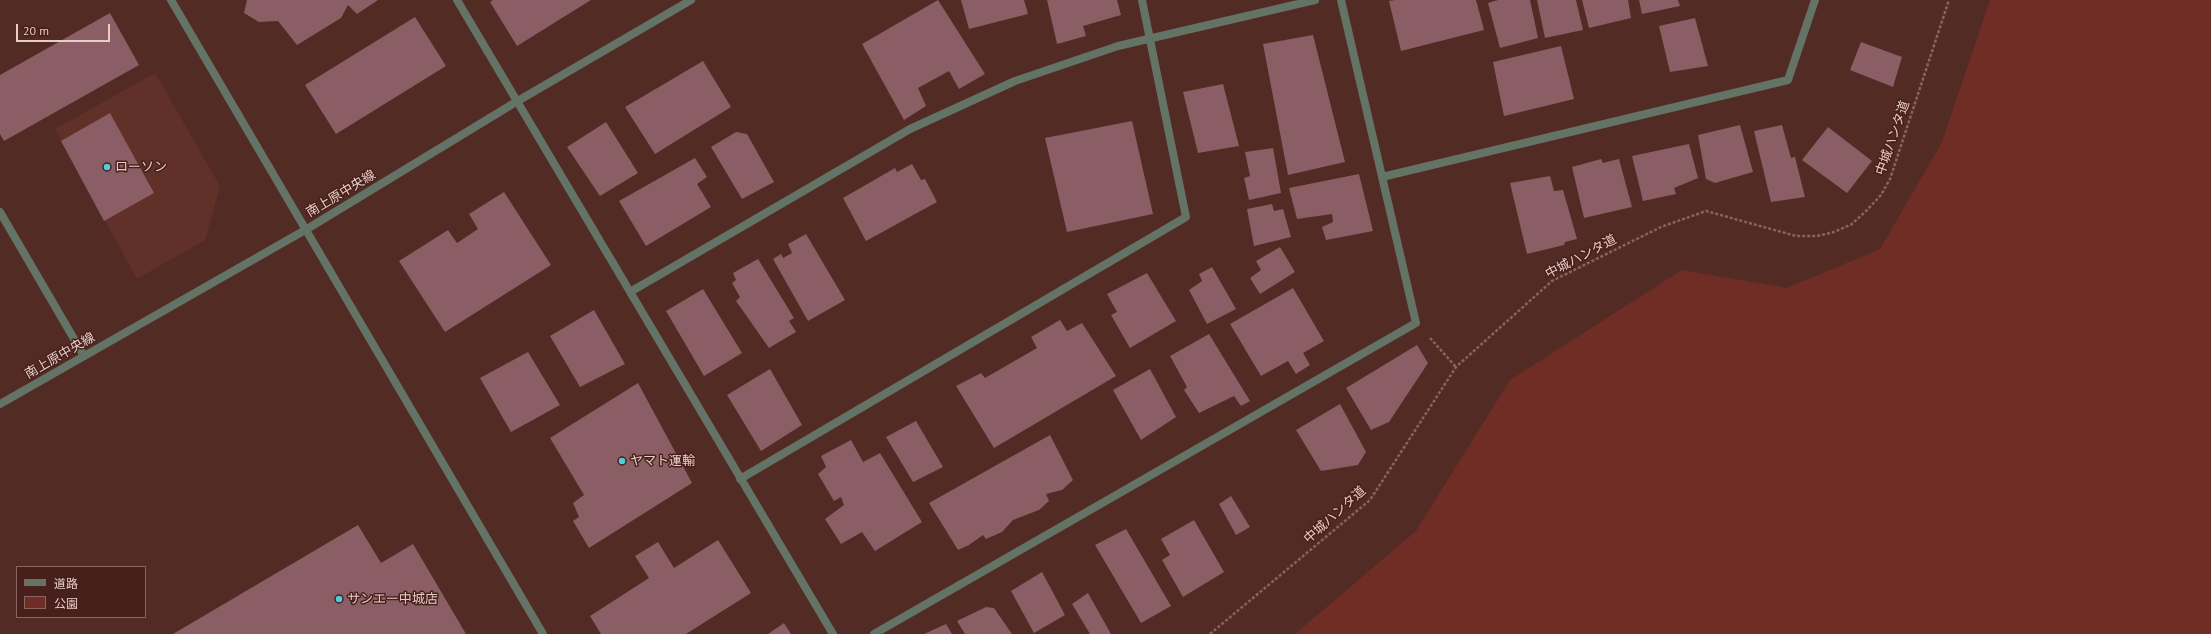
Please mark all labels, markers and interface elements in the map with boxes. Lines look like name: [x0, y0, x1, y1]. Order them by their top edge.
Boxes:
scale bar: [18, 16, 112, 42]
text: 20 m: [23, 23, 49, 38]
street label: 中城ハンタ道: [1873, 99, 1913, 177]
place label: ローソン: [115, 159, 167, 175]
marker: ローソン: [102, 162, 112, 172]
street label: 南上原中央線: [304, 167, 378, 221]
street label: 中城ハンタ道: [1543, 232, 1619, 282]
street label: 南上原中央線: [22, 330, 98, 382]
place label: ヤマト運輸: [630, 453, 695, 469]
marker: ヤマト運輸: [617, 456, 627, 466]
street label: 中城ハンタ道: [1301, 483, 1369, 547]
legend: [16, 566, 146, 618]
text: 道路: [54, 576, 78, 591]
place label: サンエー中城店: [347, 591, 438, 607]
marker: サンエー中城店: [334, 594, 344, 604]
text: 公園: [54, 596, 78, 611]

